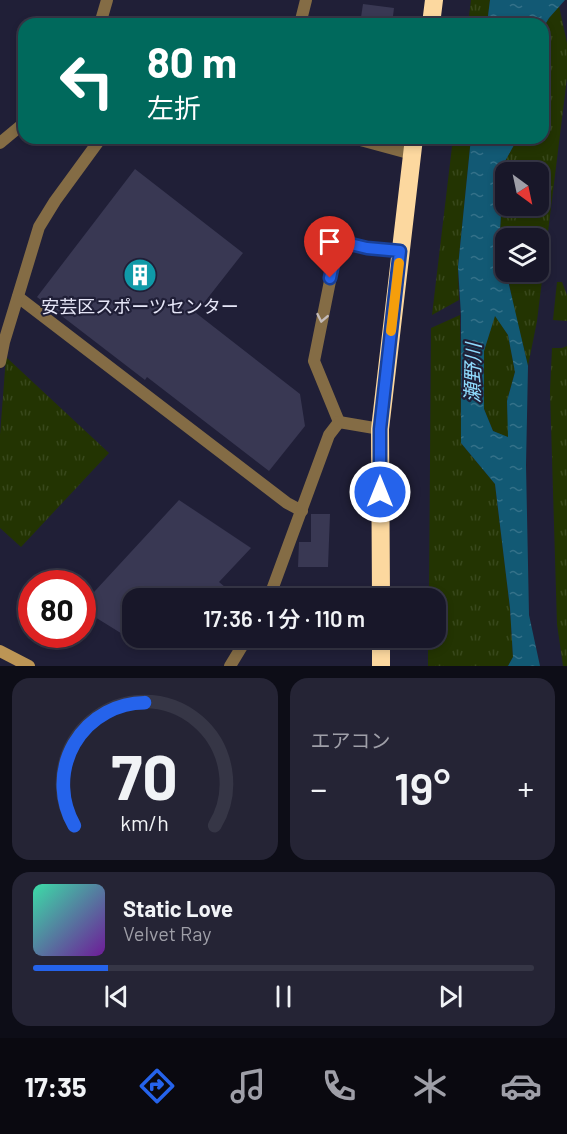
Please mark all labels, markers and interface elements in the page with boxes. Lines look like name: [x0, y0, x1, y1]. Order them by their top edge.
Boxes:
text: 80 m: [147, 36, 237, 86]
icon: left: [48, 42, 126, 120]
text: 左折: [147, 91, 201, 123]
north arrow: [495, 162, 549, 216]
map controls: [495, 162, 549, 282]
pin: [304, 216, 355, 278]
icon: arrive: [313, 225, 346, 258]
button: layers: [495, 228, 549, 282]
building icon: 安芸区スポーツセンター: [122, 257, 158, 293]
place label: 安芸区スポーツセンター: [41, 295, 239, 317]
one-way arrow: [316, 313, 329, 323]
water label: 瀬野川: [459, 341, 485, 403]
position arrow: [348, 460, 412, 524]
speed limit sign: 80: [18, 570, 96, 648]
text: 17:36 · 1 分 · 110 m: [203, 605, 365, 631]
text: エアコン: [311, 728, 391, 752]
text: 70: [111, 738, 178, 812]
text: 19°: [394, 760, 451, 814]
text: −: [311, 768, 327, 808]
text: +: [518, 768, 534, 808]
text: km/h: [120, 810, 169, 835]
text: Static Love: [123, 895, 233, 921]
text: Velvet Ray: [123, 921, 212, 945]
icon: previous: [100, 980, 133, 1013]
icon: pause: [267, 980, 300, 1013]
icon: next: [434, 980, 467, 1013]
icon: directions: [136, 1065, 178, 1107]
icon: music: [227, 1065, 269, 1107]
icon: phone: [318, 1065, 360, 1107]
icon: climate: [409, 1065, 451, 1107]
icon: car: [500, 1065, 542, 1107]
text: 17:35: [25, 1070, 87, 1102]

